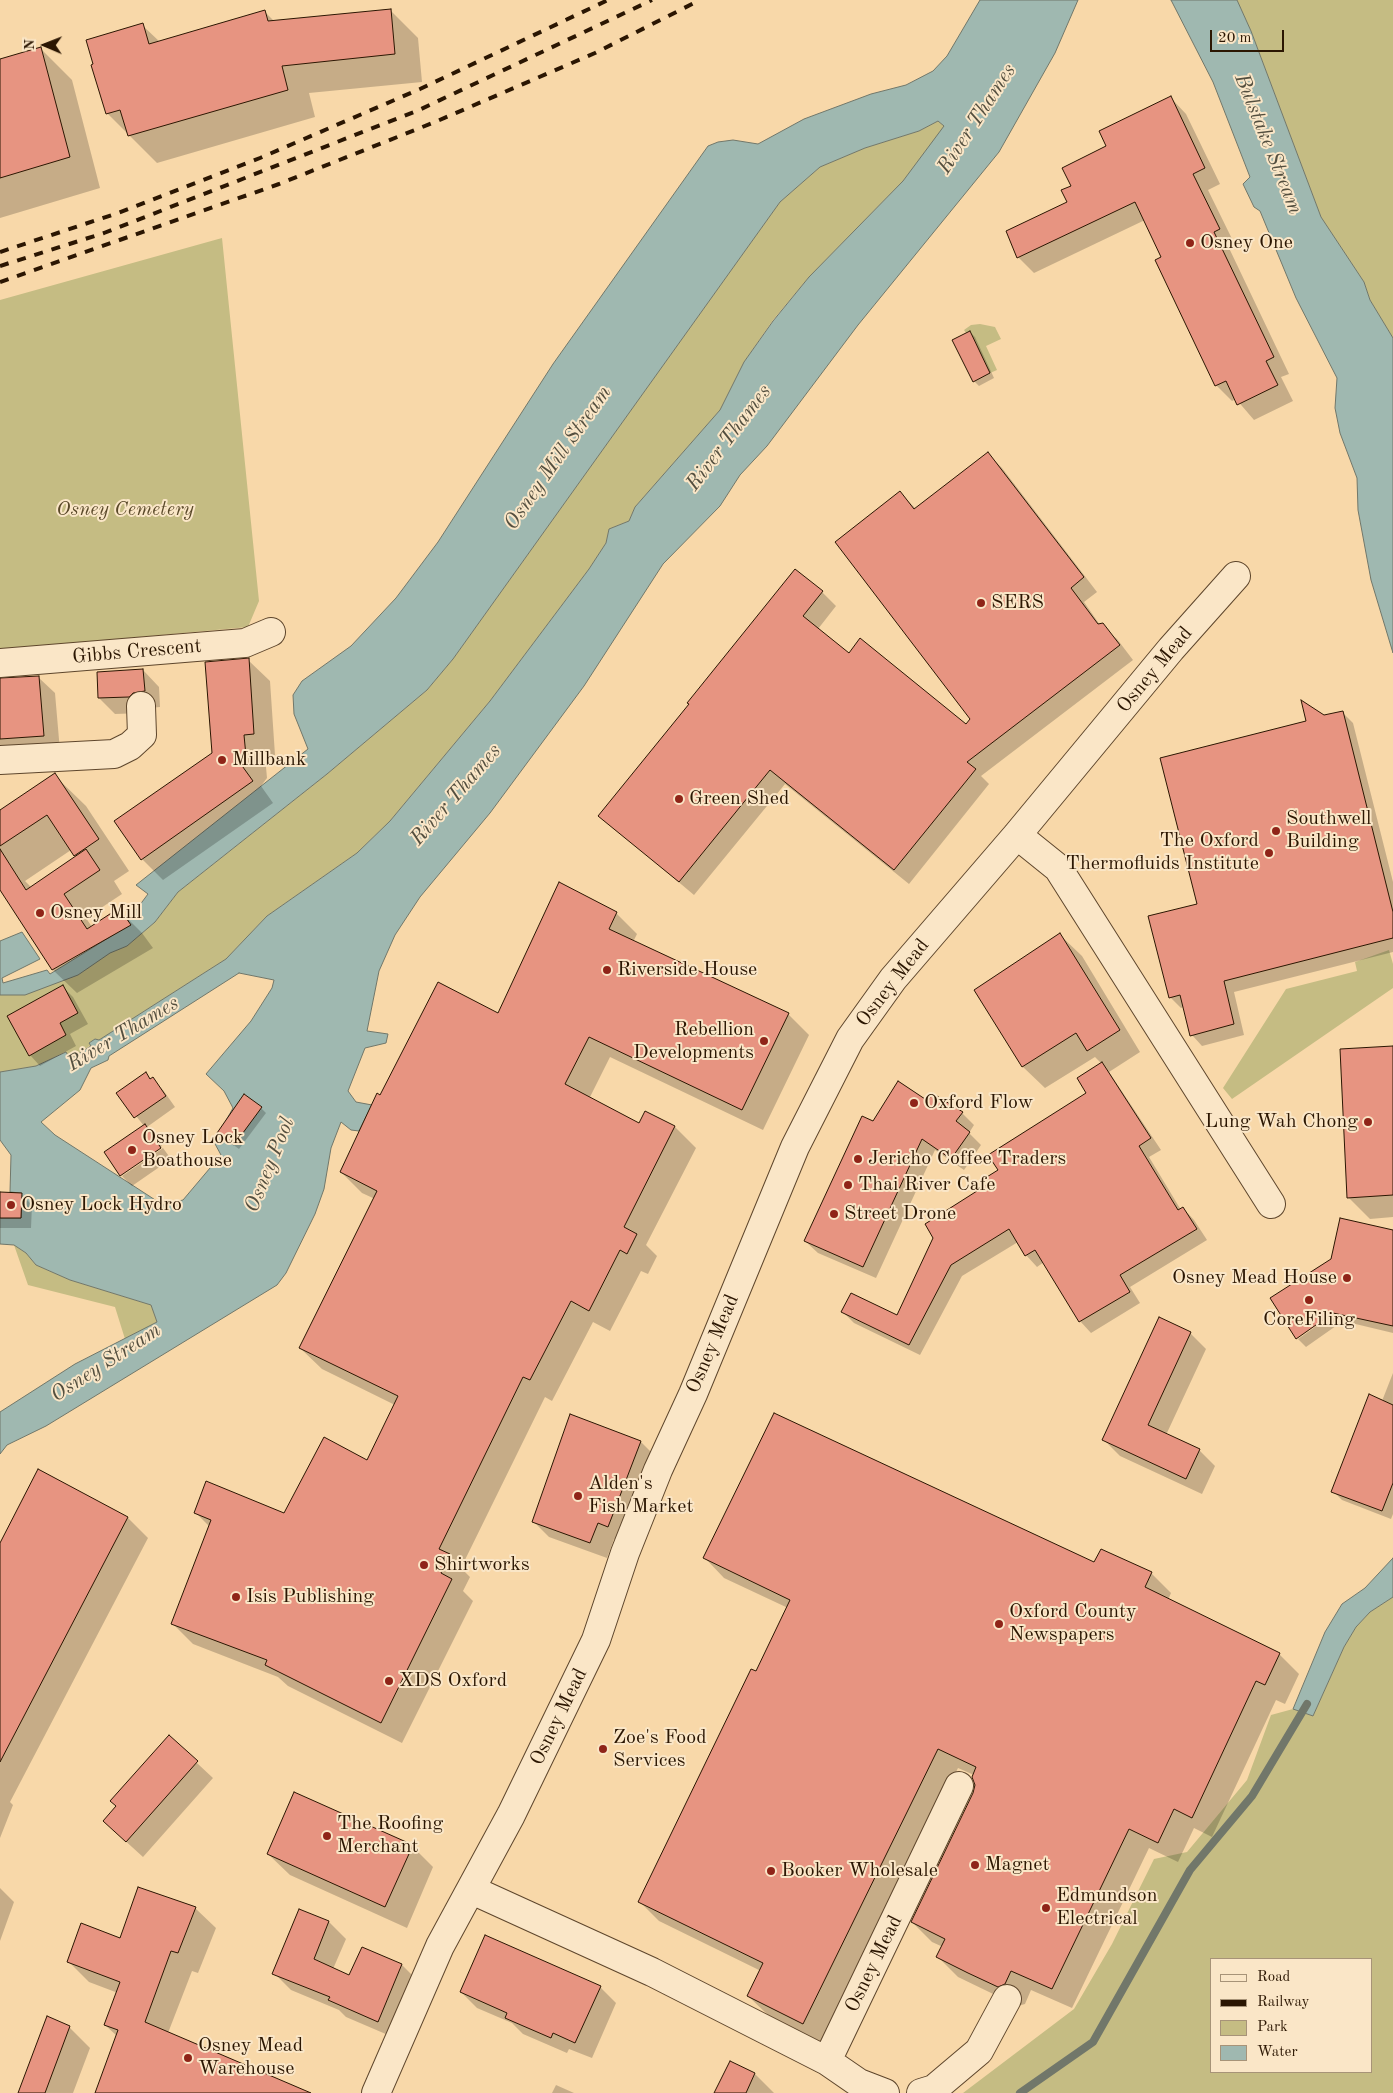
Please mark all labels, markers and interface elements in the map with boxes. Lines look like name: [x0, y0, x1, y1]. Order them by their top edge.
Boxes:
north arrow: [20, 20, 70, 70]
scale bar: [1213, 20, 1287, 52]
text: 20 m: [1218, 31, 1252, 46]
text: N: [23, 39, 37, 50]
water label: River Thames: [932, 59, 1022, 179]
water label: Bulstake Stream: [1228, 70, 1308, 218]
place label: Osney One: [1200, 231, 1293, 255]
marker: Osney One: [1184, 237, 1196, 249]
water label: River Thames: [681, 380, 777, 496]
water label: Osney Mill Stream: [499, 381, 617, 535]
park label: Osney Cemetery: [56, 498, 194, 522]
place label: SERS: [991, 591, 1044, 615]
marker: SERS: [975, 597, 987, 609]
street label: Osney Mead: [1112, 622, 1198, 718]
street label: Gibbs Crescent: [71, 634, 203, 670]
water label: River Thames: [405, 739, 507, 851]
place label: Millbank: [232, 748, 306, 772]
marker: Millbank: [216, 754, 228, 766]
place label: Green Shed: [689, 787, 789, 811]
marker: Green Shed: [673, 793, 685, 805]
place label: Southwell Building: [1286, 807, 1371, 854]
marker: Southwell Building: [1270, 825, 1282, 837]
place label: The Oxford Thermofluids Institute: [1066, 829, 1259, 876]
marker: The Oxford Thermofluids Institute: [1263, 847, 1275, 859]
place label: Osney Mill: [50, 901, 142, 925]
marker: Osney Mill: [34, 907, 46, 919]
street label: Osney Mead: [851, 934, 935, 1032]
place label: Riverside House: [617, 958, 757, 982]
marker: Riverside House: [601, 964, 613, 976]
water label: River Thames: [62, 991, 184, 1077]
place label: Rebellion Developments: [633, 1018, 754, 1065]
marker: Rebellion Developments: [758, 1035, 770, 1047]
place label: Oxford Flow: [924, 1091, 1033, 1115]
marker: Oxford Flow: [908, 1097, 920, 1109]
place label: Lung Wah Chong: [1205, 1110, 1358, 1134]
water label: Osney Pool: [240, 1114, 300, 1216]
marker: Lung Wah Chong: [1362, 1116, 1374, 1128]
place label: Osney Lock Boathouse: [142, 1126, 243, 1173]
marker: Osney Lock Boathouse: [126, 1144, 138, 1156]
place label: Jericho Coffee Traders: [868, 1147, 1066, 1171]
marker: Jericho Coffee Traders: [852, 1153, 864, 1165]
place label: Thai River Cafe: [858, 1173, 995, 1197]
marker: Thai River Cafe: [842, 1179, 854, 1191]
place label: Osney Lock Hydro: [21, 1193, 182, 1217]
marker: Osney Lock Hydro: [5, 1199, 17, 1211]
place label: Street Drone: [844, 1202, 956, 1226]
marker: Street Drone: [828, 1208, 840, 1220]
place label: Osney Mead House: [1172, 1266, 1337, 1290]
marker: Osney Mead House: [1341, 1272, 1353, 1284]
street label: Osney Mead: [681, 1291, 745, 1397]
marker: CoreFiling: [1303, 1294, 1315, 1306]
place label: CoreFiling: [1263, 1308, 1355, 1332]
water label: Osney Stream: [46, 1318, 166, 1408]
place label: Alden's Fish Market: [588, 1472, 694, 1519]
marker: Alden's Fish Market: [572, 1490, 584, 1502]
place label: Shirtworks: [434, 1553, 530, 1577]
marker: Shirtworks: [418, 1559, 430, 1571]
place label: Isis Publishing: [246, 1585, 374, 1609]
marker: Isis Publishing: [230, 1591, 242, 1603]
place label: Oxford County Newspapers: [1009, 1600, 1137, 1647]
marker: Oxford County Newspapers: [993, 1618, 1005, 1630]
street label: Osney Mead: [525, 1664, 593, 1770]
place label: XDS Oxford: [399, 1669, 507, 1693]
marker: XDS Oxford: [383, 1675, 395, 1687]
place label: Zoe's Food Services: [613, 1726, 707, 1773]
marker: Zoe's Food Services: [597, 1743, 609, 1755]
place label: The Roofing Merchant: [337, 1812, 443, 1859]
marker: The Roofing Merchant: [321, 1830, 333, 1842]
place label: Magnet: [985, 1853, 1049, 1877]
place label: Booker Wholesale: [781, 1859, 938, 1883]
marker: Magnet: [969, 1859, 981, 1871]
marker: Booker Wholesale: [765, 1865, 777, 1877]
place label: Edmundson Electrical: [1056, 1884, 1157, 1931]
marker: Edmundson Electrical: [1040, 1902, 1052, 1914]
street label: Osney Mead: [840, 1911, 908, 2017]
legend: [1210, 1958, 1373, 2073]
text: Road: [1257, 1970, 1290, 1985]
text: Railway: [1257, 1995, 1310, 2010]
text: Park: [1257, 2020, 1288, 2035]
place label: Osney Mead Warehouse: [198, 2034, 303, 2081]
text: Water: [1257, 2045, 1298, 2060]
marker: Osney Mead Warehouse: [182, 2052, 194, 2064]

